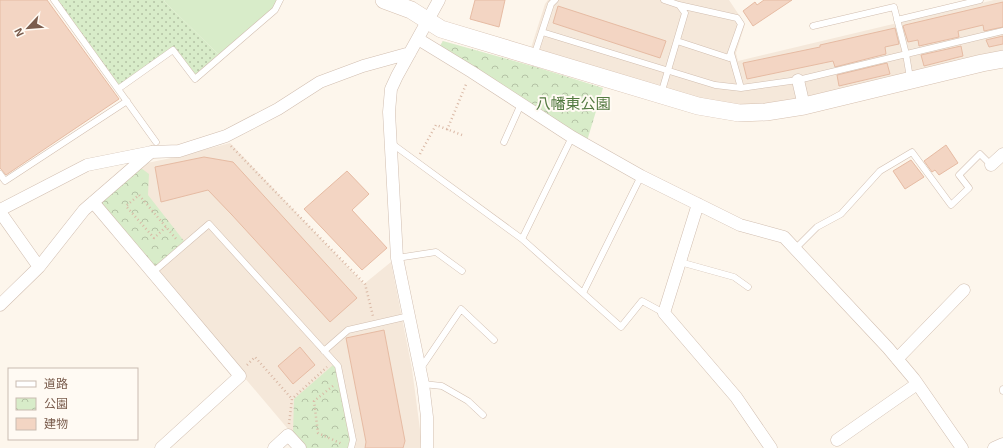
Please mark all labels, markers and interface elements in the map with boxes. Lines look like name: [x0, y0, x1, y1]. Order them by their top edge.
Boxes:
north arrow: [8, 8, 48, 48]
text: N: [11, 26, 26, 39]
park label: 八幡東公園: [535, 94, 611, 112]
legend: [8, 368, 138, 440]
text: 道路: [44, 376, 68, 390]
text: 公園: [44, 396, 68, 410]
text: 建物: [44, 416, 68, 430]

